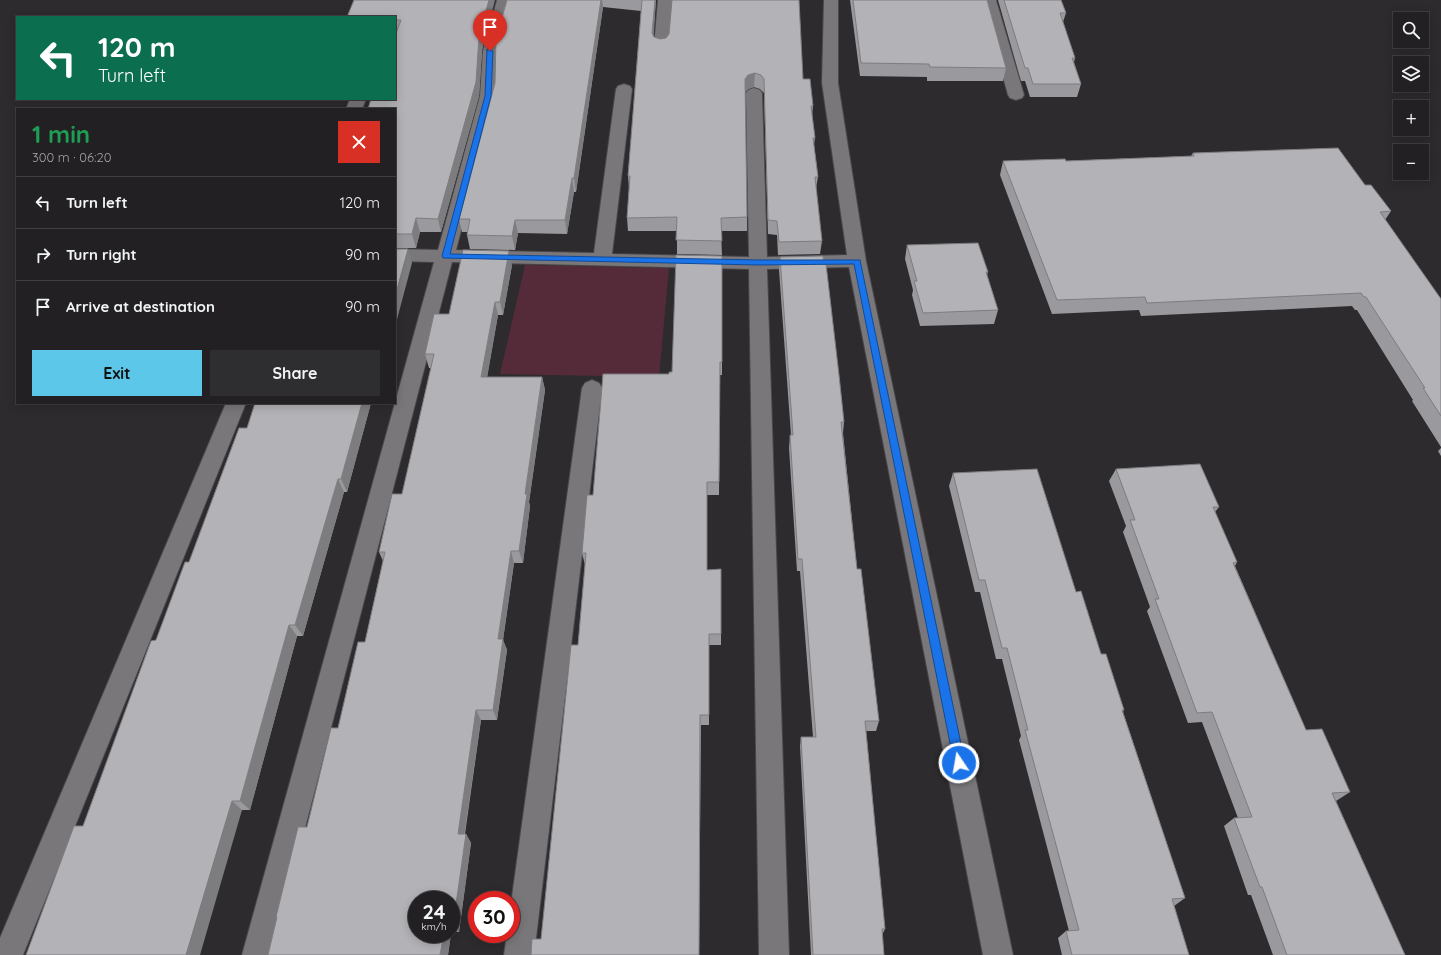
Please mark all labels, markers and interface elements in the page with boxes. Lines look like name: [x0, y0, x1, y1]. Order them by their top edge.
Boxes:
pin: [473, 10, 507, 51]
map controls: [1393, 12, 1429, 180]
button: search: [1393, 12, 1429, 48]
icon: arrive: [479, 16, 501, 38]
text: 120 m: [98, 29, 176, 64]
icon: left: [32, 32, 84, 84]
button: layers: [1393, 56, 1429, 92]
text: Turn left: [98, 64, 166, 87]
button: +: [1393, 100, 1429, 136]
text: 1 min: [32, 119, 90, 149]
button: close: [338, 121, 380, 163]
button: −: [1393, 144, 1429, 180]
text: 300 m · 06:20: [32, 149, 111, 165]
icon: left: [32, 192, 54, 214]
text: Turn left: [66, 193, 128, 212]
text: 120 m: [339, 193, 380, 212]
icon: right: [32, 244, 54, 266]
text: Turn right: [66, 245, 137, 264]
text: 90 m: [345, 245, 380, 264]
icon: arrive: [32, 296, 54, 318]
text: Arrive at destination: [66, 297, 215, 316]
text: 90 m: [345, 297, 380, 316]
button: Exit: [32, 350, 202, 396]
button: Share: [210, 350, 380, 396]
position arrow: [938, 742, 980, 784]
speed limit sign: 30: [468, 891, 520, 943]
text: 24: [422, 899, 446, 924]
text: km/h: [421, 920, 447, 933]

